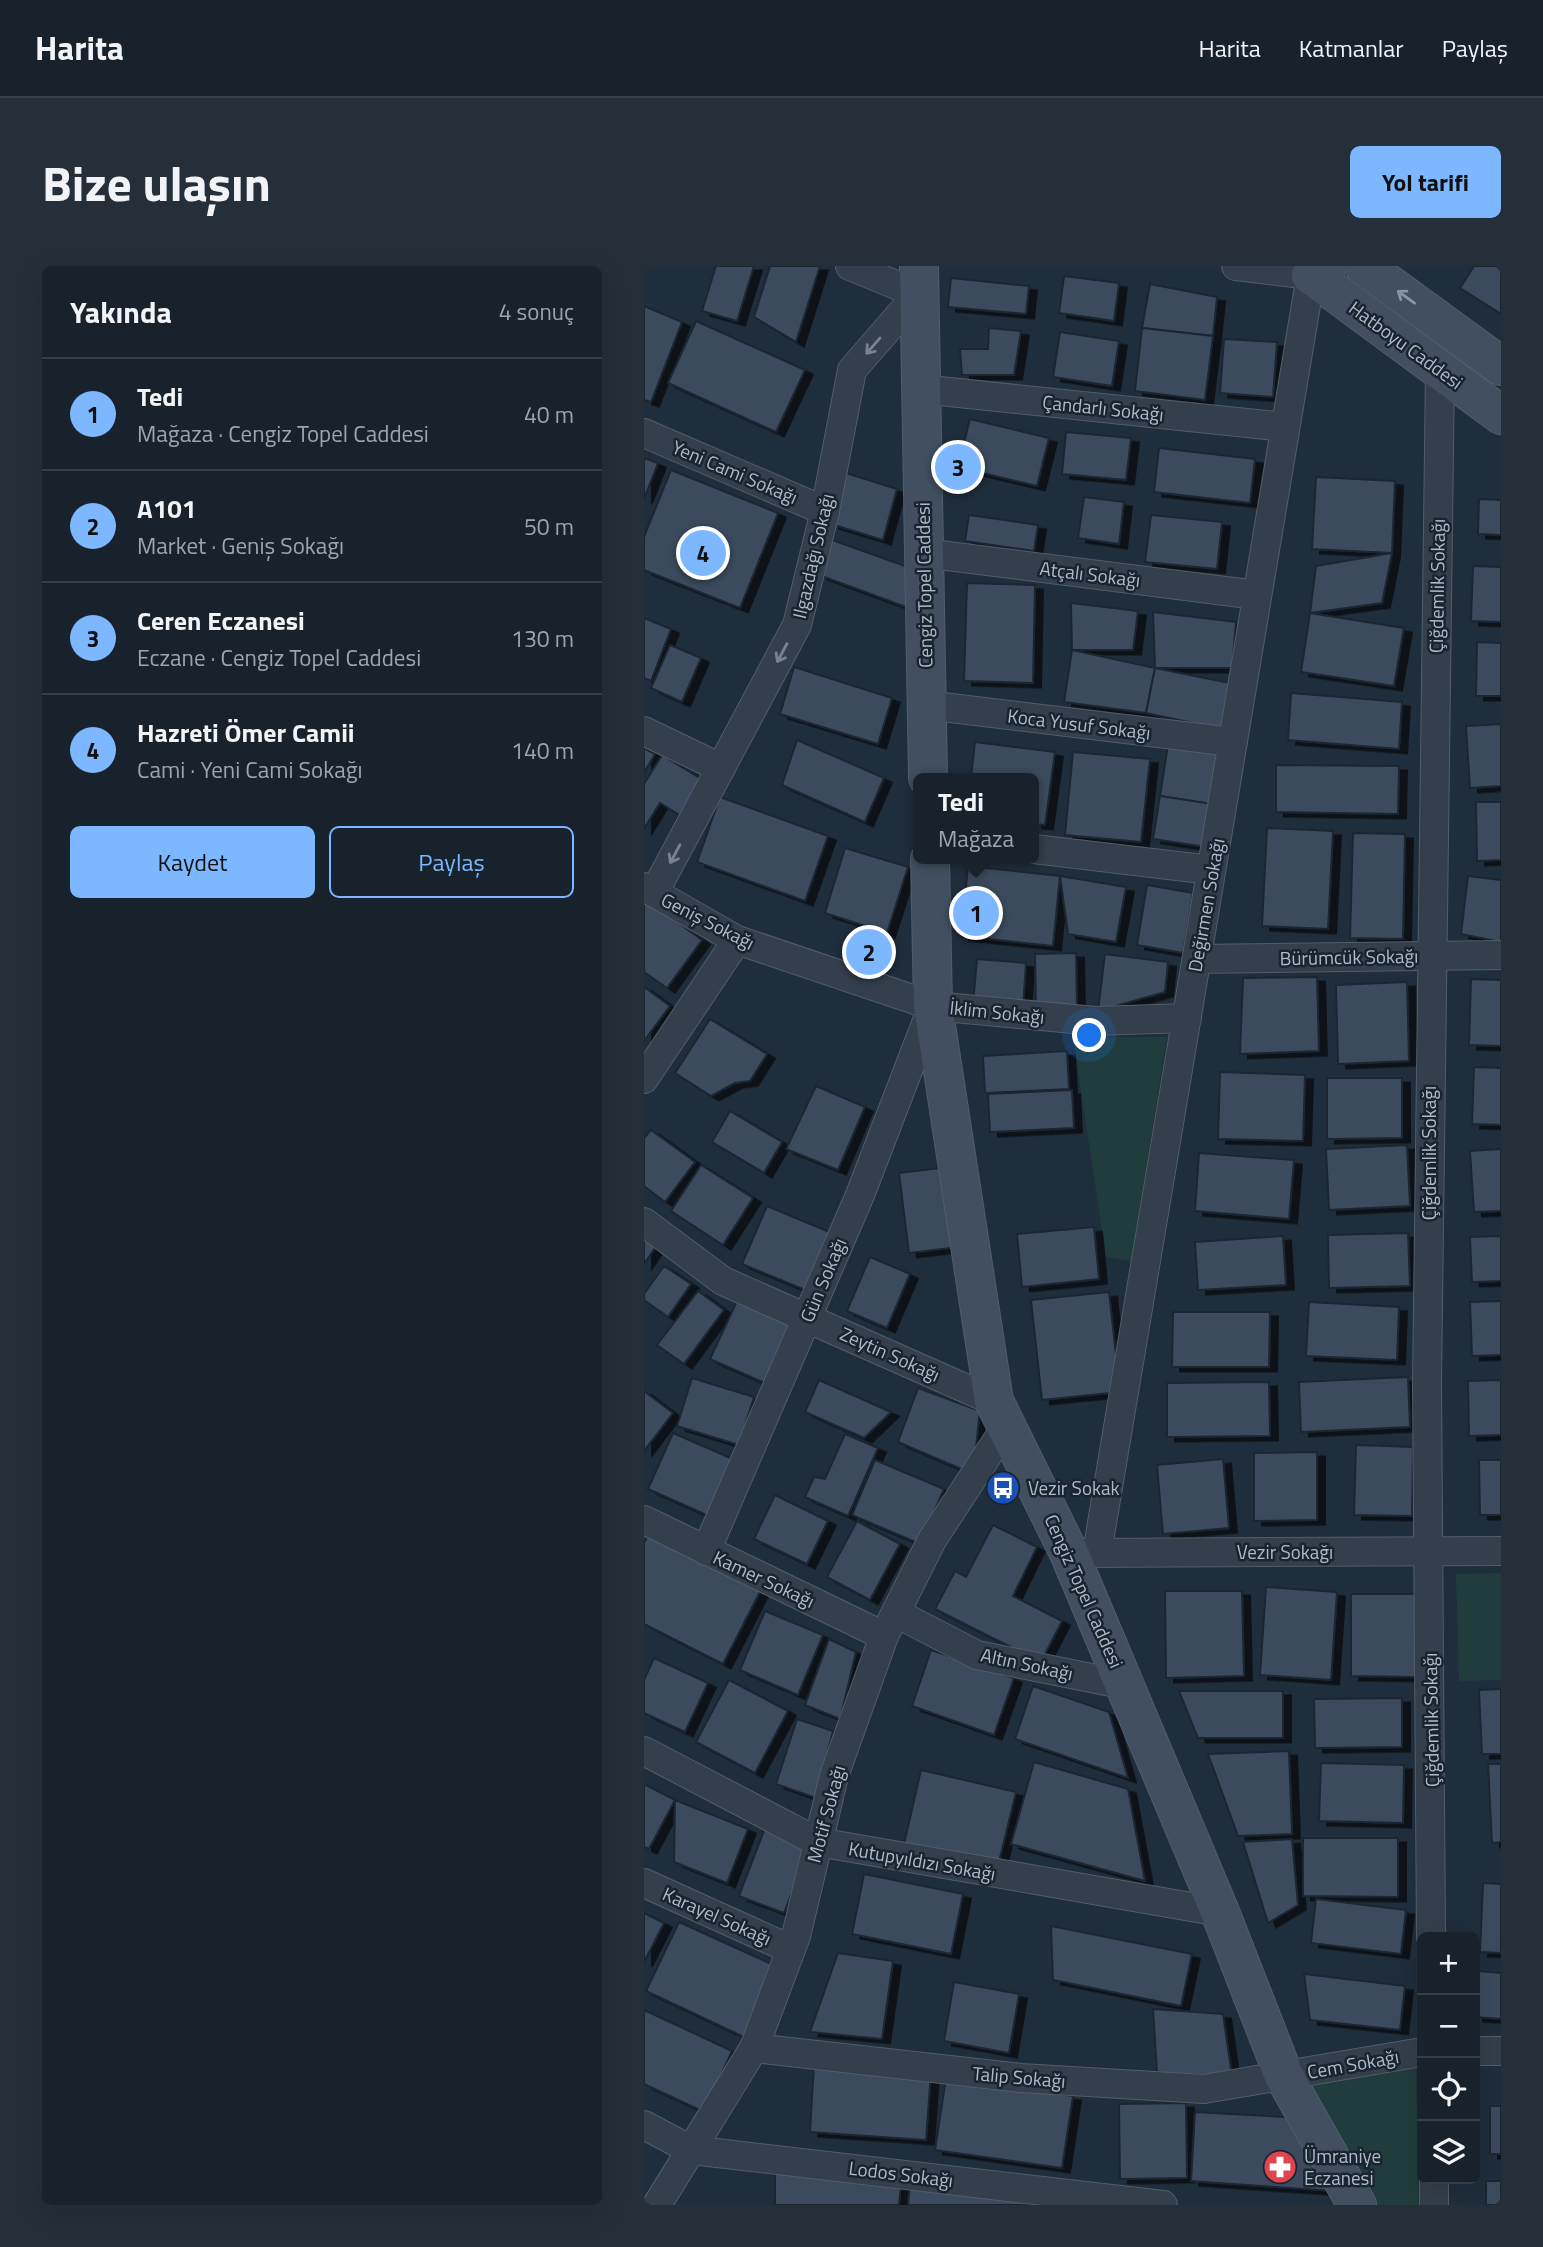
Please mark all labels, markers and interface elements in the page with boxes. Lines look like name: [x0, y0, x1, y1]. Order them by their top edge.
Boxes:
text: Harita: [35, 23, 124, 73]
text: Harita: [1198, 30, 1261, 66]
text: Katmanlar: [1299, 30, 1404, 66]
text: Paylaş: [1442, 30, 1508, 66]
text: Bize ulaşın: [42, 145, 271, 220]
button: Yol tarifi: [1350, 146, 1501, 218]
text: Yakında: [70, 289, 172, 335]
one-way arrow: [1397, 290, 1416, 304]
street label: Hatboyu Caddesi: [1343, 293, 1469, 396]
text: 4 sonuç: [499, 294, 574, 329]
one-way arrow: [865, 336, 881, 354]
text: Tedi: [137, 377, 183, 416]
street label: Çandarlı Sokağı: [1041, 387, 1165, 428]
text: 1: [87, 397, 99, 432]
text: 40 m: [524, 397, 574, 432]
text: Mağaza · Cengiz Topel Caddesi: [137, 416, 429, 451]
street label: Yeni Cami Sokağı: [668, 432, 803, 511]
pin: 3: [935, 441, 981, 493]
text: A101: [137, 489, 196, 528]
street label: Ilgazdağı Sokağı: [784, 491, 841, 621]
street label: Cengiz Topel Caddesi: [908, 502, 939, 668]
text: 2: [87, 509, 99, 544]
text: 50 m: [524, 509, 574, 544]
street label: Çiğdemlik Sokağı: [1421, 519, 1452, 653]
pin: 4: [680, 527, 726, 579]
text: Market · Geniş Sokağı: [137, 528, 344, 563]
street label: Atçalı Sokağı: [1038, 553, 1142, 594]
text: Ceren Eczanesi: [137, 601, 305, 640]
text: 3: [87, 621, 99, 656]
text: 130 m: [511, 621, 574, 656]
text: Eczane · Cengiz Topel Caddesi: [137, 640, 421, 675]
one-way arrow: [775, 643, 789, 663]
street label: Koca Yusuf Sokağı: [1006, 700, 1152, 747]
text: Hazreti Ömer Camii: [137, 713, 355, 752]
text: 4: [87, 733, 99, 768]
text: 140 m: [511, 733, 574, 768]
text: Cami · Yeni Cami Sokağı: [137, 752, 363, 787]
popup: [913, 773, 1039, 864]
text: Tedi: [938, 782, 984, 821]
text: Mağaza: [938, 821, 1014, 856]
button: Kaydet: [70, 826, 315, 898]
button: Paylaş: [329, 826, 574, 898]
street label: Değirmen Sokağı: [1180, 836, 1232, 974]
one-way arrow: [668, 843, 681, 864]
street label: Geniş Sokağı: [656, 885, 760, 957]
pin: 1: [953, 887, 999, 939]
pin: 2: [846, 926, 892, 978]
street label: Bürümcük Sokağı: [1279, 941, 1419, 972]
street label: İklim Sokağı: [948, 992, 1046, 1031]
your location: [1072, 1018, 1106, 1052]
street label: Çiğdemlik Sokağı: [1414, 1086, 1443, 1220]
street label: Gün Sokağı: [792, 1233, 853, 1326]
street label: Zeytin Sokağı: [836, 1319, 945, 1388]
bus stop icon: Vezir Sokak: [984, 1469, 1022, 1507]
place label: Vezir Sokak: [1028, 1473, 1120, 1502]
street label: Cengiz Topel Caddesi: [1038, 1509, 1131, 1672]
street label: Vezir Sokağı: [1237, 1537, 1333, 1566]
street label: Kamer Sokağı: [709, 1542, 820, 1615]
street label: Altın Sokağı: [978, 1640, 1076, 1687]
street label: Çiğdemlik Sokağı: [1415, 1653, 1446, 1787]
street label: Motif Sokağı: [799, 1762, 852, 1866]
street label: Kutupyıldızı Sokağı: [846, 1833, 998, 1888]
street label: Karayel Sokağı: [658, 1879, 776, 1952]
map controls: [1417, 1932, 1480, 2184]
button: +: [1417, 1932, 1480, 1995]
button: −: [1417, 1995, 1480, 2058]
street label: Cem Sokağı: [1305, 2041, 1401, 2086]
street label: Talip Sokağı: [971, 2058, 1067, 2095]
button: locate: [1417, 2058, 1480, 2121]
button: layers: [1417, 2121, 1480, 2184]
place label: Ümraniye Eczanesi: [1304, 2141, 1381, 2192]
pharmacy icon: Ümraniye Eczanesi: [1261, 2148, 1299, 2186]
street label: Lodos Sokağı: [847, 2153, 955, 2194]

